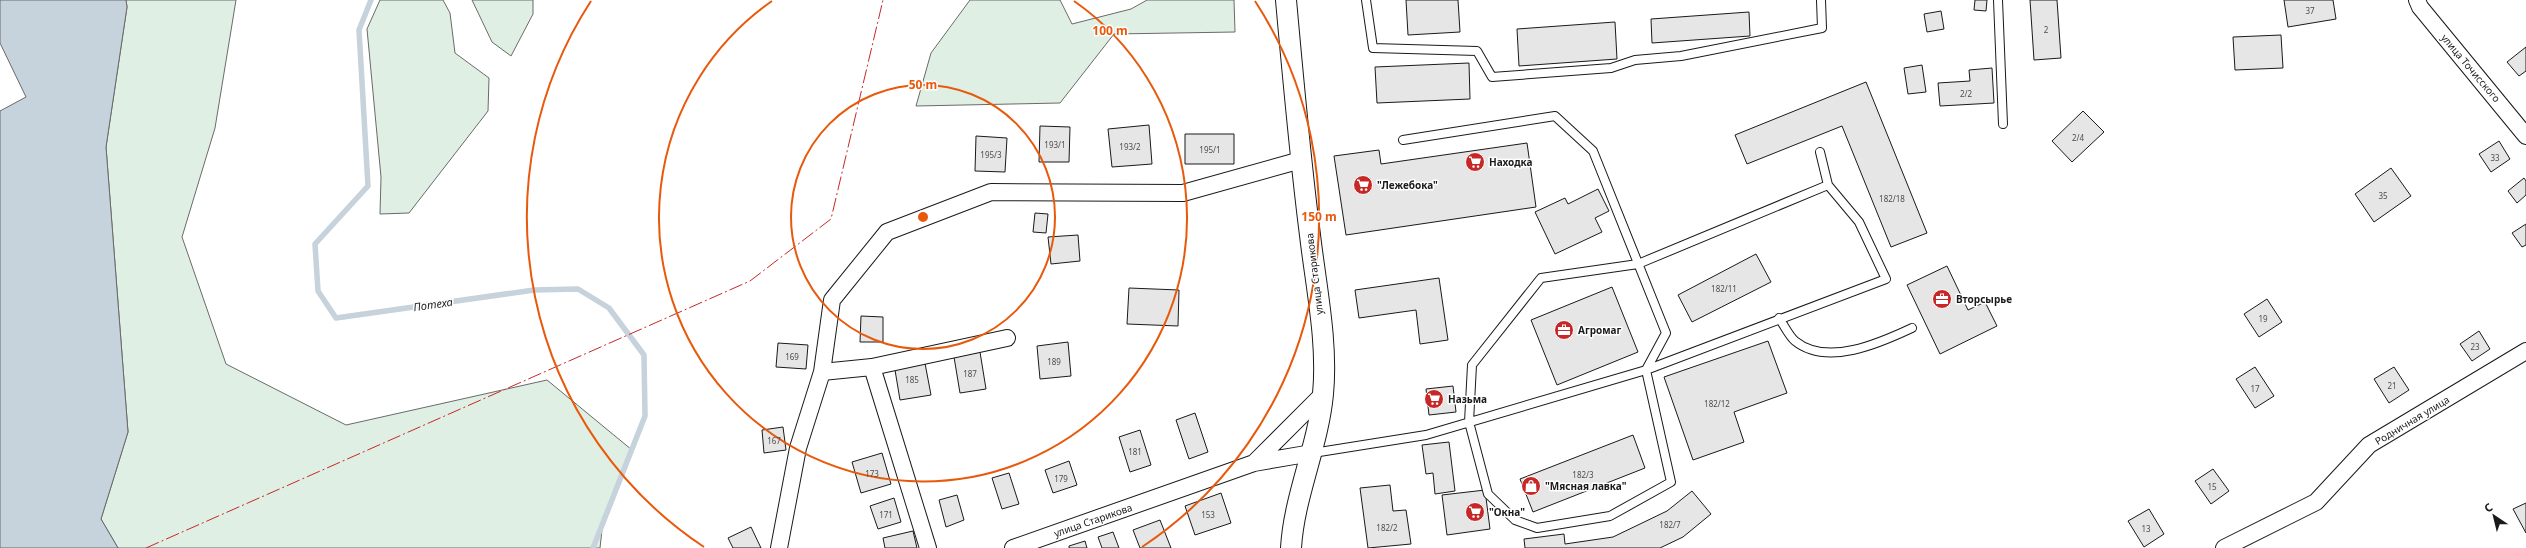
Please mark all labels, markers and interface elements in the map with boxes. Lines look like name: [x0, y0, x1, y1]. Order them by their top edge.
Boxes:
house number: 37: [2305, 5, 2315, 16]
text: 100 m: [1092, 22, 1128, 39]
house number: 2: [2044, 24, 2049, 35]
street label: улица Точисского: [2438, 31, 2504, 105]
text: 50 m: [909, 76, 937, 93]
house number: 2/2: [1960, 88, 1972, 99]
house number: 2/4: [2072, 132, 2084, 143]
house number: 193/1: [1044, 139, 1066, 150]
house number: 193/2: [1119, 141, 1141, 152]
house number: 195/1: [1199, 144, 1221, 155]
house number: 195/3: [980, 149, 1002, 160]
supermarket icon: Находка: [1464, 151, 1486, 173]
house number: 33: [2490, 152, 2500, 163]
place label: Находка: [1489, 155, 1532, 169]
supermarket icon: "Лежебока": [1352, 174, 1374, 196]
place label: "Лежебока": [1377, 178, 1438, 192]
house number: 35: [2378, 190, 2388, 201]
house number: 182/18: [1879, 193, 1905, 204]
text: 150 m: [1301, 208, 1337, 225]
centre of rings: [916, 210, 930, 224]
street label: улица Старикова: [1302, 232, 1326, 316]
house number: 182/11: [1711, 283, 1737, 294]
office icon: Вторсырье: [1931, 288, 1953, 310]
place label: Вторсырье: [1956, 292, 2012, 306]
water label: Потеха: [412, 294, 454, 314]
house number: 19: [2258, 313, 2268, 324]
office icon: Агромаг: [1553, 319, 1575, 341]
place label: Агромаг: [1578, 323, 1622, 337]
house number: 23: [2470, 341, 2480, 352]
house number: 169: [785, 351, 799, 362]
house number: 189: [1047, 356, 1061, 367]
house number: 187: [963, 368, 977, 379]
house number: 185: [905, 374, 919, 385]
house number: 21: [2387, 380, 2397, 391]
house number: 17: [2250, 383, 2260, 394]
supermarket icon: Назьма: [1423, 388, 1445, 410]
place label: Назьма: [1448, 392, 1487, 406]
street label: Родничная улица: [2372, 392, 2452, 448]
house number: 182/12: [1704, 398, 1730, 409]
house number: 167: [767, 435, 781, 446]
house number: 181: [1128, 446, 1142, 457]
house number: 173: [865, 468, 879, 479]
house number: 182/3: [1572, 469, 1594, 480]
house number: 179: [1054, 473, 1068, 484]
shop icon: "Мясная лавка": [1520, 475, 1542, 497]
place label: "Мясная лавка": [1545, 479, 1627, 493]
house number: 15: [2207, 481, 2217, 492]
north arrow: [2474, 496, 2514, 536]
text: С: [2481, 499, 2495, 516]
street label: улица Старикова: [1052, 500, 1134, 540]
supermarket icon: "Окна": [1464, 501, 1486, 523]
place label: "Окна": [1489, 505, 1525, 519]
house number: 171: [879, 509, 893, 520]
house number: 153: [1201, 509, 1215, 520]
house number: 182/7: [1659, 519, 1681, 530]
house number: 182/2: [1376, 522, 1398, 533]
house number: 13: [2141, 523, 2151, 534]

